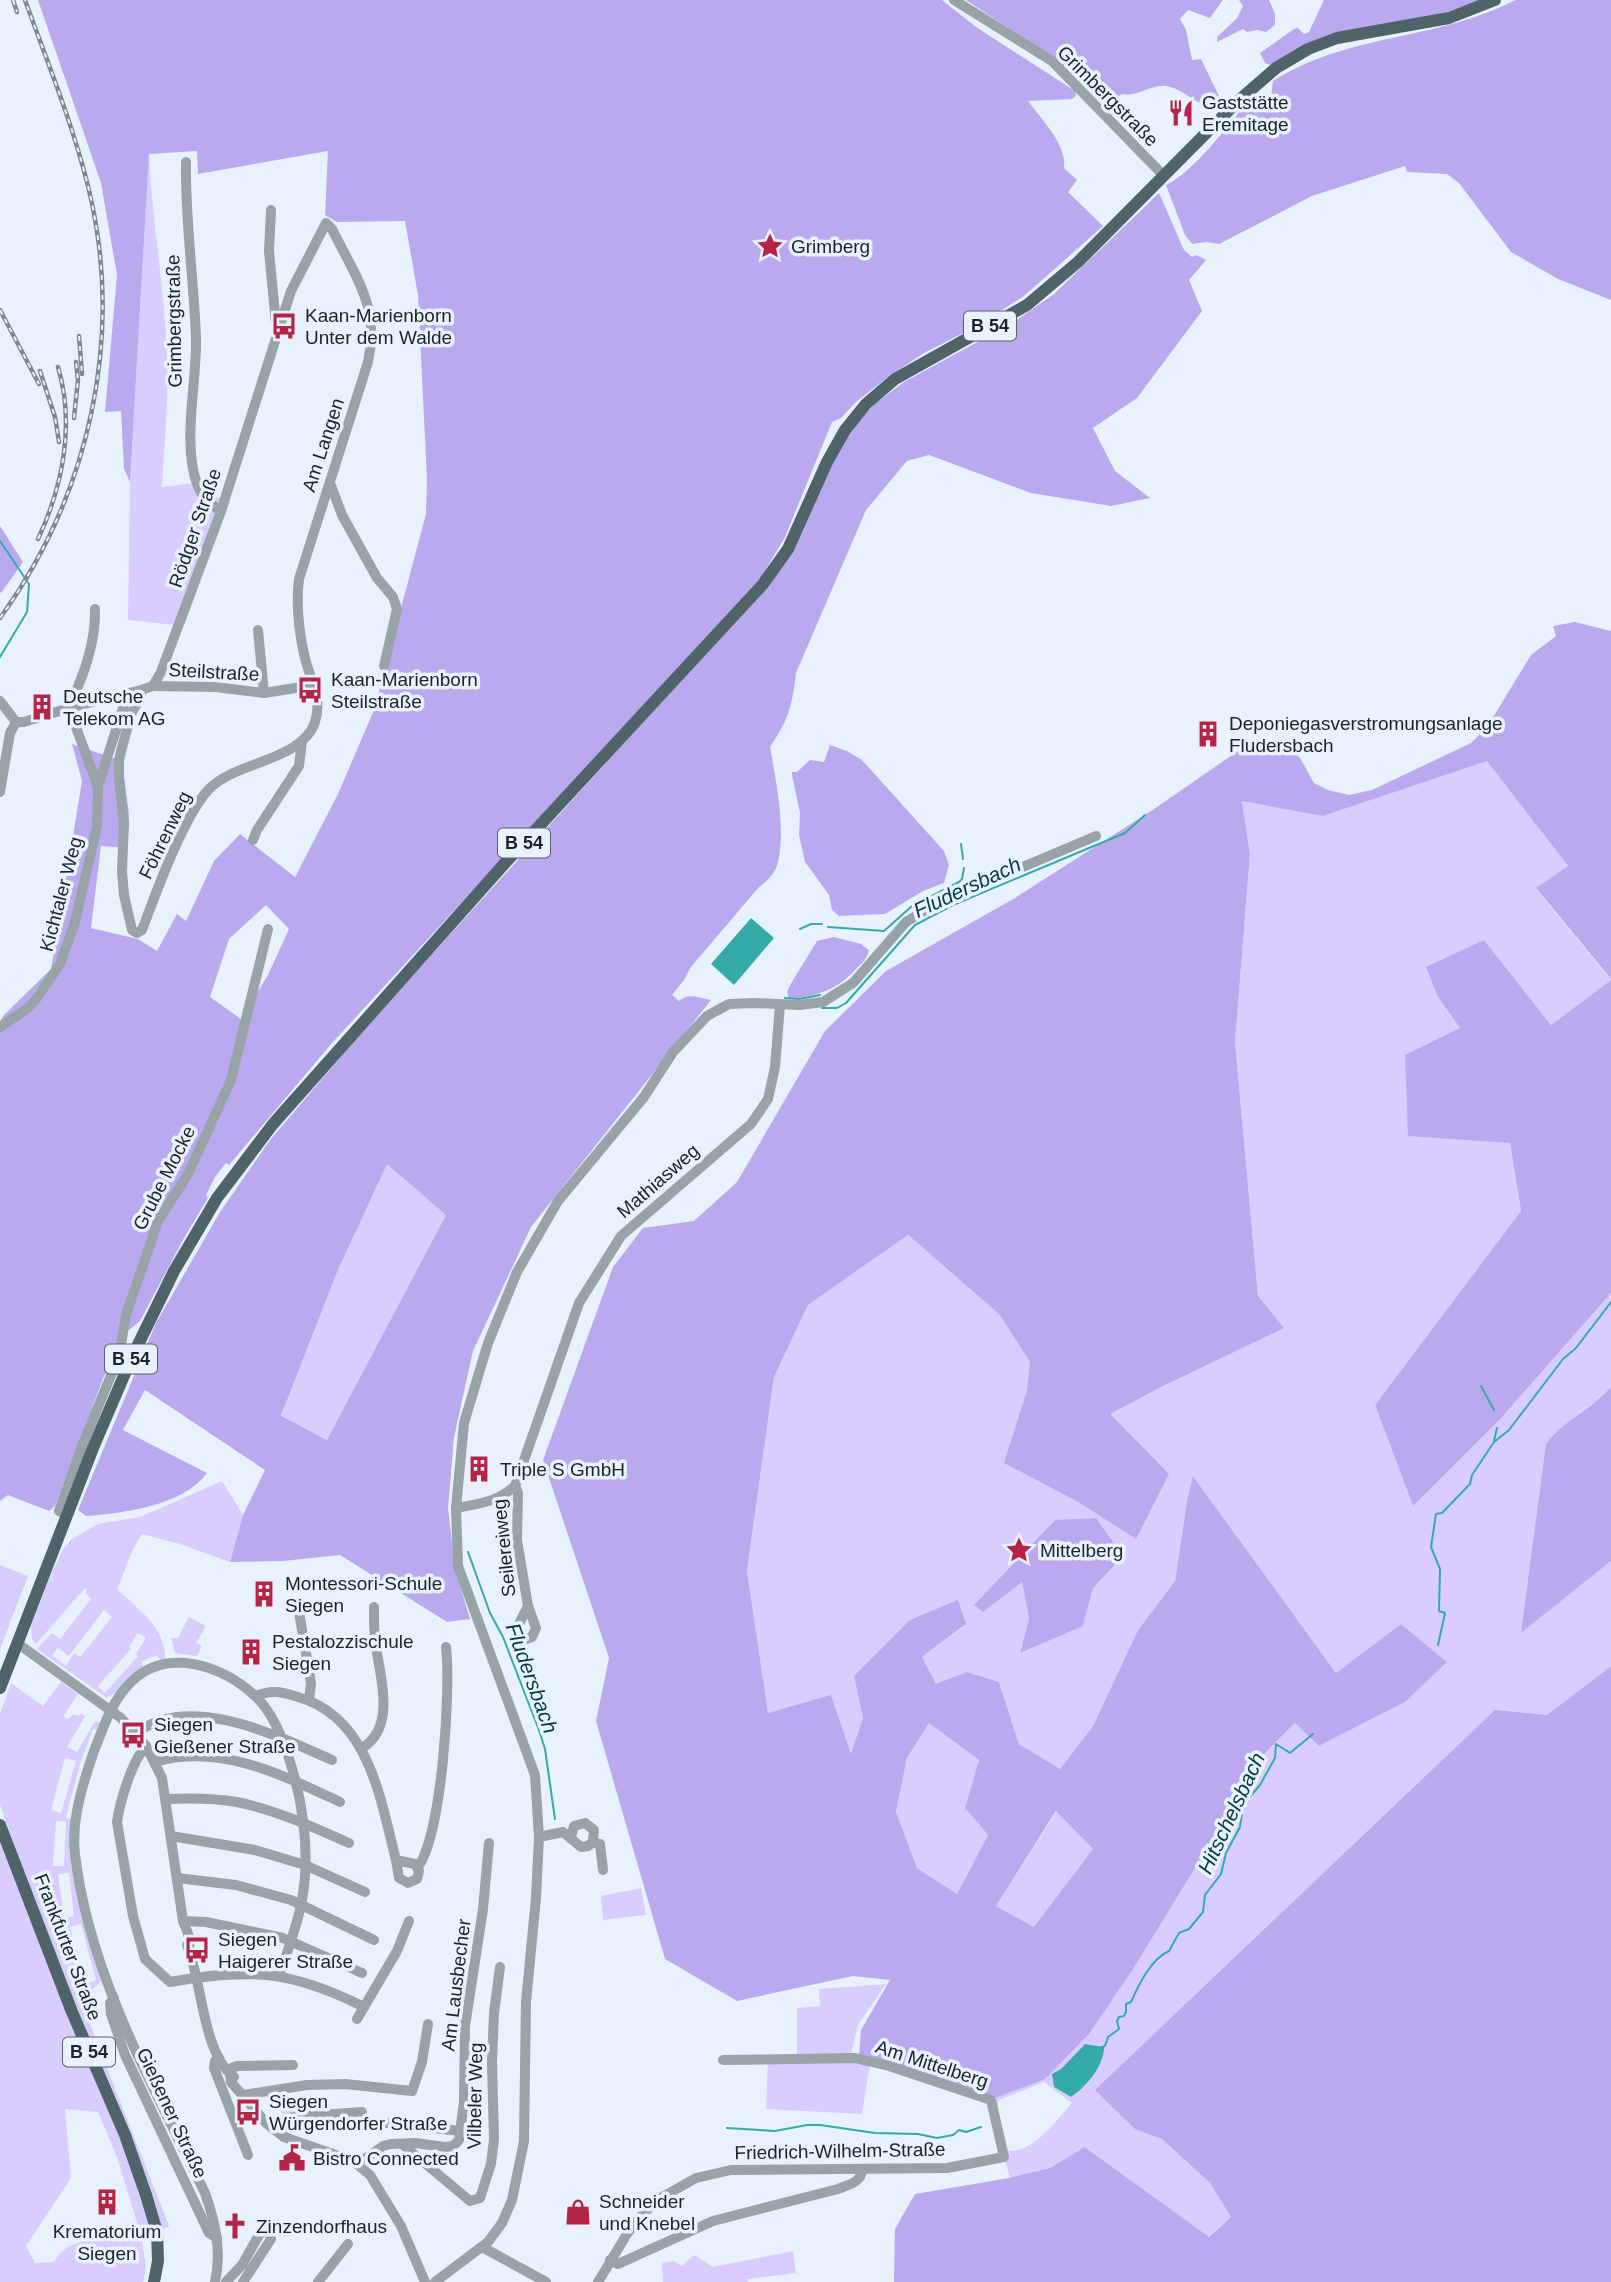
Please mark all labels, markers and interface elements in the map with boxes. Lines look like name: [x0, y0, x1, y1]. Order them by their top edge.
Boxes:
street label: Grimbergstraße: [1054, 42, 1162, 150]
place label: Gaststätte Eremitage: [1202, 92, 1289, 135]
restaurant icon: Gaststätte Eremitage: [1166, 98, 1196, 128]
place icon: Grimberg: [755, 231, 785, 261]
place label: Grimberg: [791, 236, 870, 257]
street label: Grimbergstraße: [162, 254, 186, 388]
place label: Kaan-Marienborn Unter dem Walde: [305, 305, 452, 348]
bus stop icon: Kaan-Marienborn Unter dem Walde: [269, 311, 299, 341]
road number: B 54: [964, 312, 1016, 340]
street label: Am Langen: [298, 396, 348, 494]
street label: Rödger Straße: [165, 466, 225, 590]
street label: Steilstraße: [168, 659, 260, 685]
place label: Kaan-Marienborn Steilstraße: [331, 669, 478, 712]
bus stop icon: Kaan-Marienborn Steilstraße: [295, 675, 325, 705]
place label: Deutsche Telekom AG: [63, 686, 165, 729]
building icon: Deutsche Telekom AG: [27, 692, 57, 722]
place label: Deponiegasverstromungsanlage Fludersbach: [1229, 713, 1503, 756]
building icon: Deponiegasverstromungsanlage Fludersbach: [1193, 719, 1223, 749]
street label: Föhrenweg: [135, 788, 195, 882]
road number: B 54: [498, 828, 550, 858]
street label: Kichtaler Weg: [36, 834, 86, 954]
water label: Fludersbach: [910, 852, 1024, 922]
street label: Grube Mocke: [129, 1122, 199, 1234]
street label: Mathiasweg: [613, 1140, 703, 1222]
road number: B 54: [105, 1344, 157, 1374]
building icon: Triple S GmbH: [464, 1454, 494, 1484]
place label: Triple S GmbH: [500, 1459, 625, 1480]
street label: Seilereiweg: [488, 1498, 520, 1598]
place icon: Mittelberg: [1004, 1535, 1034, 1565]
place label: Mittelberg: [1040, 1540, 1123, 1561]
place label: Montessori-Schule Siegen: [285, 1573, 442, 1616]
building icon: Montessori-Schule Siegen: [249, 1579, 279, 1609]
water label: Fludersbach: [501, 1620, 563, 1736]
place label: Pestalozzischule Siegen: [272, 1631, 414, 1674]
building icon: Pestalozzischule Siegen: [236, 1637, 266, 1667]
place label: Siegen Gießener Straße: [154, 1714, 296, 1757]
bus stop icon: Siegen Gießener Straße: [118, 1720, 148, 1750]
water label: Hitschelsbach: [1193, 1749, 1269, 1877]
street label: Frankfurter Straße: [30, 1871, 106, 2023]
street label: Am Lausbecher: [437, 1917, 475, 2052]
place label: Siegen Haigerer Straße: [218, 1929, 353, 1972]
bus stop icon: Siegen Haigerer Straße: [182, 1935, 212, 1965]
street label: Am Mittelberg: [873, 2036, 991, 2092]
road number: B 54: [63, 2038, 115, 2066]
street label: Vilbeler Weg: [464, 2042, 486, 2150]
street label: Gießener Straße: [133, 2044, 211, 2182]
place label: Siegen Würgendorfer Straße: [269, 2091, 447, 2134]
bus stop icon: Siegen Würgendorfer Straße: [233, 2097, 263, 2127]
street label: Friedrich-Wilhelm-Straße: [734, 2139, 946, 2163]
public building icon: Bistro Connected: [277, 2143, 307, 2173]
place label: Bistro Connected: [313, 2148, 459, 2169]
building icon: Krematorium Siegen: [92, 2187, 122, 2217]
place label: Schneider und Knebel: [599, 2191, 695, 2234]
shop icon: Schneider und Knebel: [563, 2197, 593, 2227]
church icon: Zinzendorfhaus: [220, 2211, 250, 2241]
place label: Zinzendorfhaus: [256, 2216, 387, 2237]
place label: Krematorium Siegen: [53, 2221, 161, 2264]

